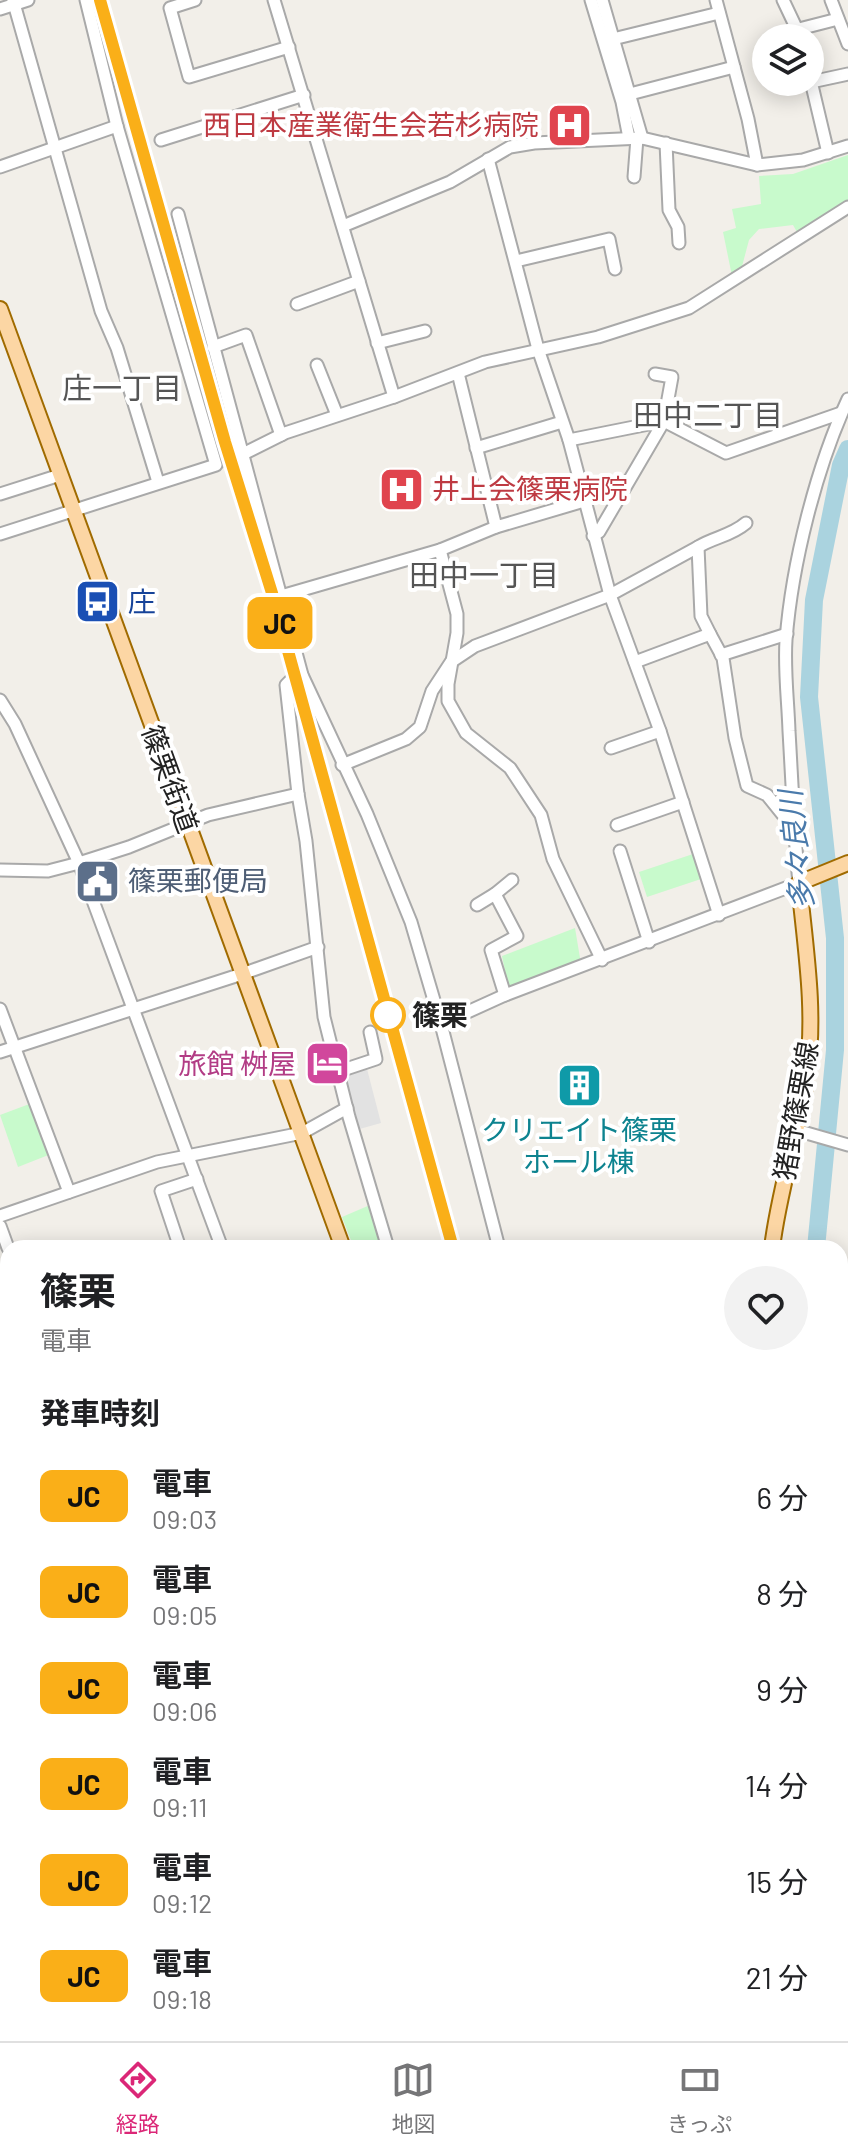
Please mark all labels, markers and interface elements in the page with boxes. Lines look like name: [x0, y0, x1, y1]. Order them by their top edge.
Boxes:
map controls: [752, 24, 824, 96]
button: layers: [752, 24, 824, 96]
hospital icon: 西日本産業衛生会若杉病院: [546, 101, 594, 149]
place label: 西日本産業衛生会若杉病院: [203, 107, 539, 141]
district label: 庄一丁目: [62, 369, 182, 405]
district label: 田中二丁目: [633, 396, 783, 432]
hospital icon: 井上会篠栗病院: [377, 465, 425, 513]
place label: 井上会篠栗病院: [432, 471, 628, 505]
district label: 田中一丁目: [409, 556, 559, 592]
bus stop icon: 庄: [73, 578, 121, 626]
place label: 庄: [128, 584, 156, 618]
line badge: JC: [244, 597, 316, 649]
text: JC: [263, 606, 297, 640]
street label: 篠栗街道: [136, 720, 206, 837]
water label: 多々良川: [771, 786, 819, 912]
public building icon: 篠栗郵便局: [73, 857, 121, 905]
place label: 篠栗郵便局: [128, 863, 268, 897]
place label: 篠栗: [412, 997, 468, 1031]
marker: 篠栗: [371, 998, 405, 1032]
street label: 猪野篠栗線: [766, 1039, 824, 1183]
hotel icon: 旅館 桝屋: [303, 1040, 351, 1088]
place label: 旅館 桝屋: [178, 1046, 296, 1080]
building icon: クリエイト篠栗 ホール棟: [555, 1062, 603, 1110]
place label: クリエイト篠栗 ホール棟: [481, 1112, 677, 1178]
button: heart: [724, 1266, 808, 1350]
text: 篠栗: [40, 1267, 116, 1313]
text: 電車: [40, 1324, 92, 1355]
text: 発車時刻: [40, 1394, 160, 1430]
text: 電車: [152, 1464, 212, 1500]
text: JC: [67, 1479, 101, 1513]
text: 6 分: [757, 1479, 808, 1515]
text: 09:03: [152, 1503, 217, 1534]
text: 電車: [152, 1560, 212, 1596]
text: JC: [67, 1575, 101, 1609]
text: 8 分: [756, 1575, 808, 1611]
text: 09:05: [152, 1599, 217, 1630]
text: 電車: [152, 1656, 212, 1692]
text: JC: [67, 1671, 101, 1705]
text: 9 分: [756, 1671, 808, 1707]
text: 09:06: [152, 1695, 217, 1726]
text: 電車: [152, 1752, 212, 1788]
text: JC: [67, 1767, 101, 1801]
text: 14 分: [745, 1767, 808, 1803]
text: 09:11: [152, 1791, 207, 1822]
text: 電車: [152, 1848, 212, 1884]
text: JC: [67, 1863, 101, 1897]
text: 15 分: [746, 1863, 808, 1899]
text: 09:12: [152, 1887, 212, 1918]
text: 電車: [152, 1944, 212, 1980]
text: JC: [67, 1959, 101, 1993]
text: 21 分: [746, 1959, 808, 1995]
text: 09:18: [152, 1983, 212, 2014]
tab: 経路: [116, 2058, 160, 2138]
tab: 地図: [391, 2058, 435, 2138]
tab: きっぷ: [667, 2058, 732, 2138]

